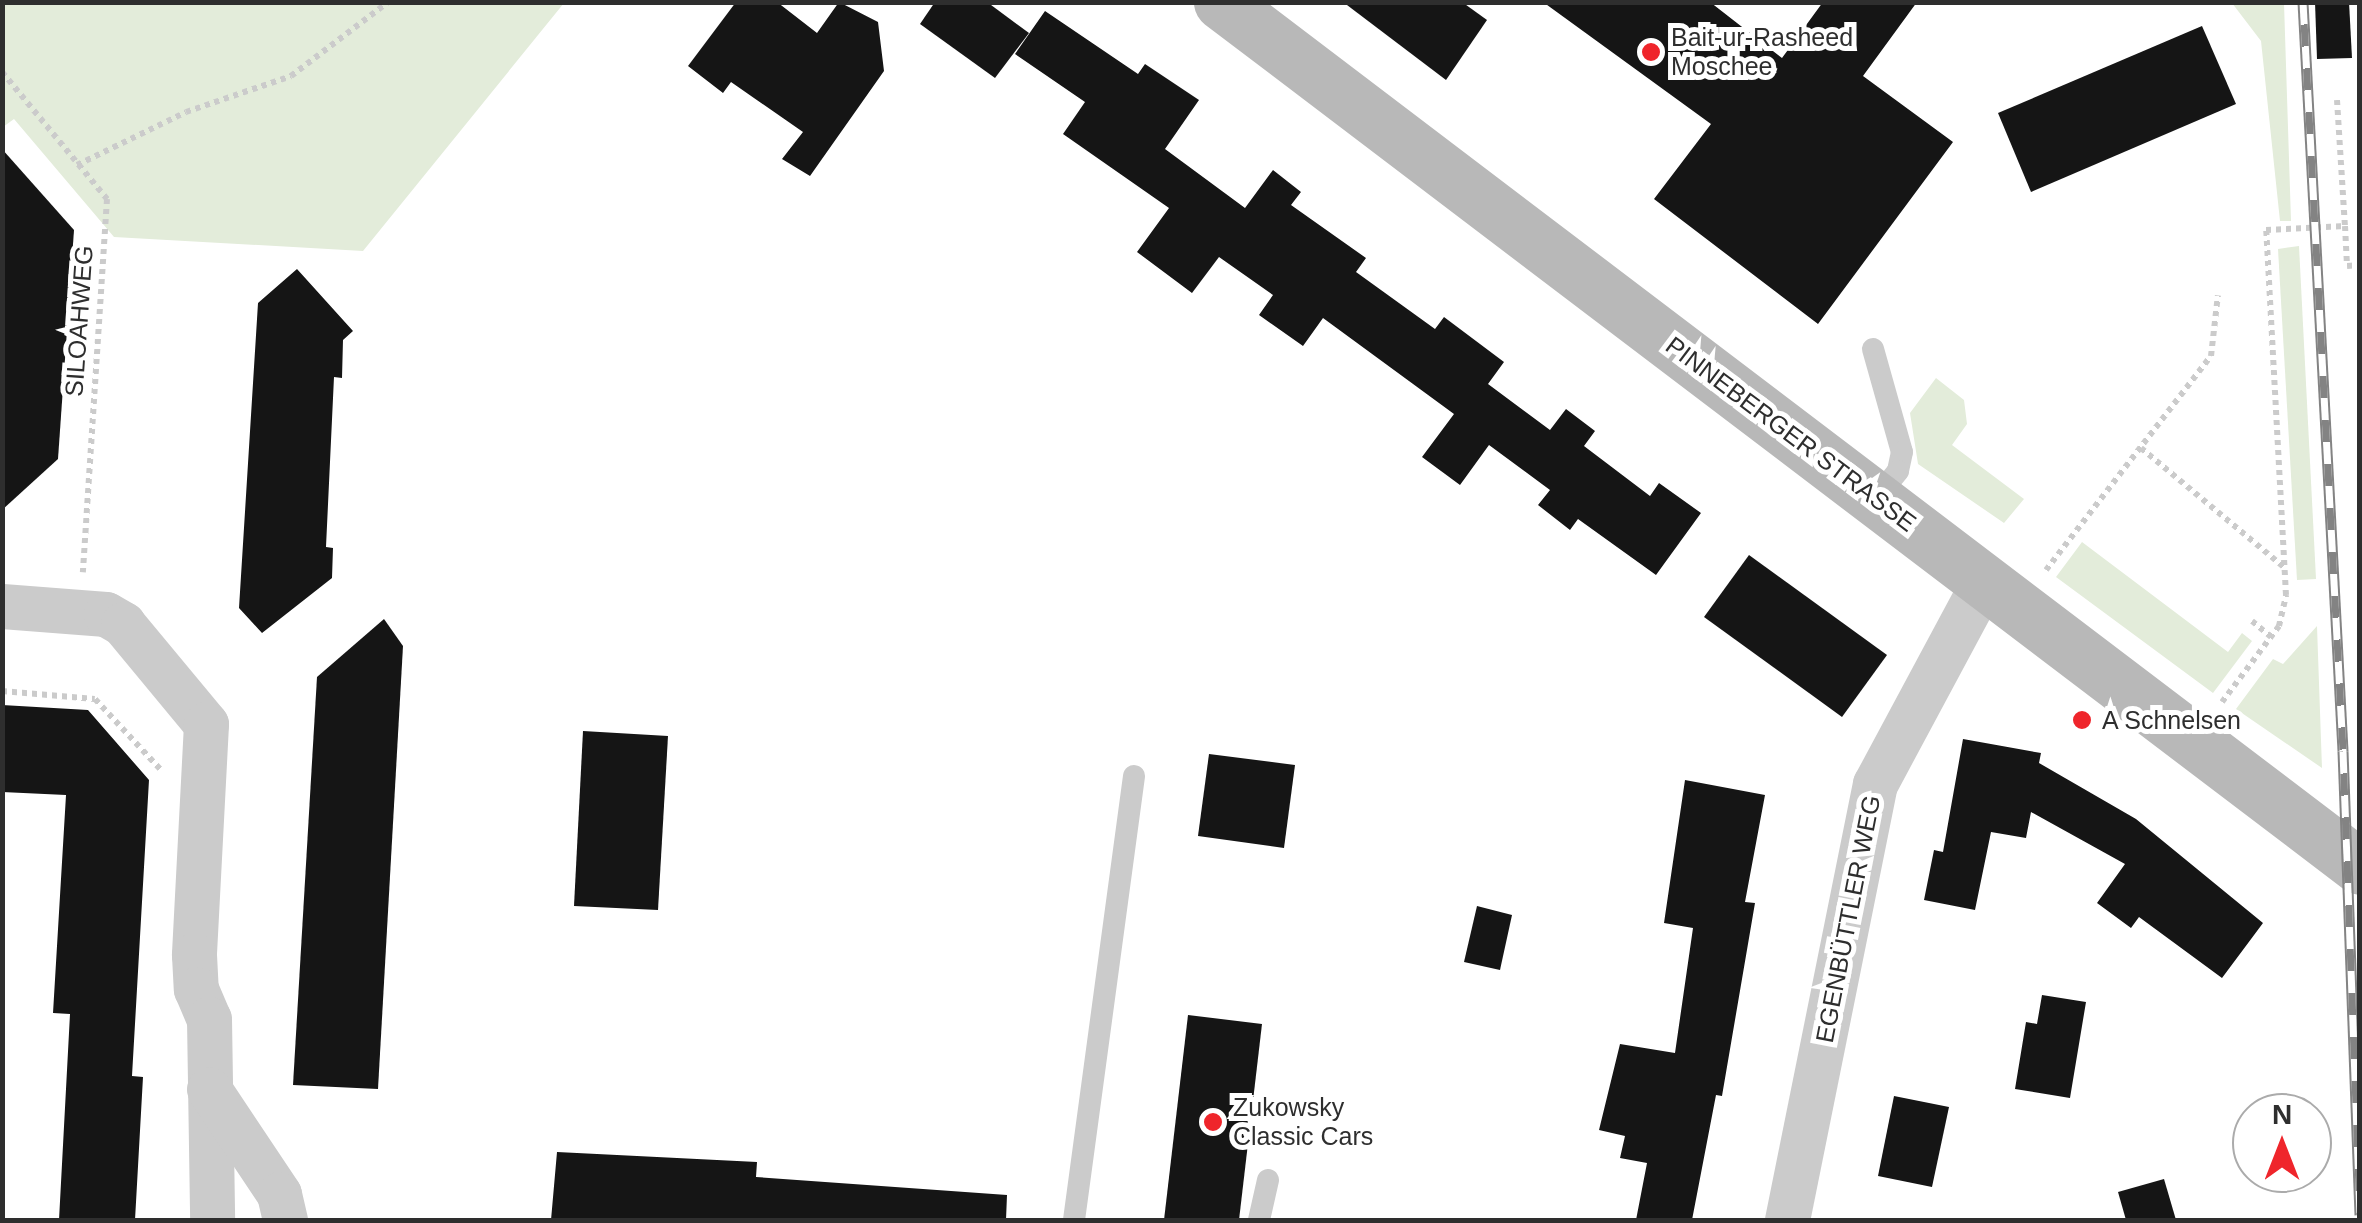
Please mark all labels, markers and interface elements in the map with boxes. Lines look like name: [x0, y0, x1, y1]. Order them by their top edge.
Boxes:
place label: Bait-ur-Rasheed Moschee: [1671, 23, 1853, 82]
marker: Bait-ur-Rasheed Moschee: [1640, 41, 1662, 63]
street label: SILOAHWEG: [59, 244, 99, 398]
street label: PINNEBERGER STRASSE: [1660, 330, 1922, 538]
place label: A Schnelsen: [2102, 705, 2242, 735]
marker: A Schnelsen: [2071, 709, 2093, 731]
street label: EGENBÜTTLER WEG: [1809, 793, 1887, 1045]
place label: Zukowsky Classic Cars: [1233, 1093, 1373, 1152]
north arrow: [2232, 1093, 2332, 1193]
text: N: [2272, 1099, 2292, 1130]
marker: Zukowsky Classic Cars: [1202, 1111, 1224, 1133]

